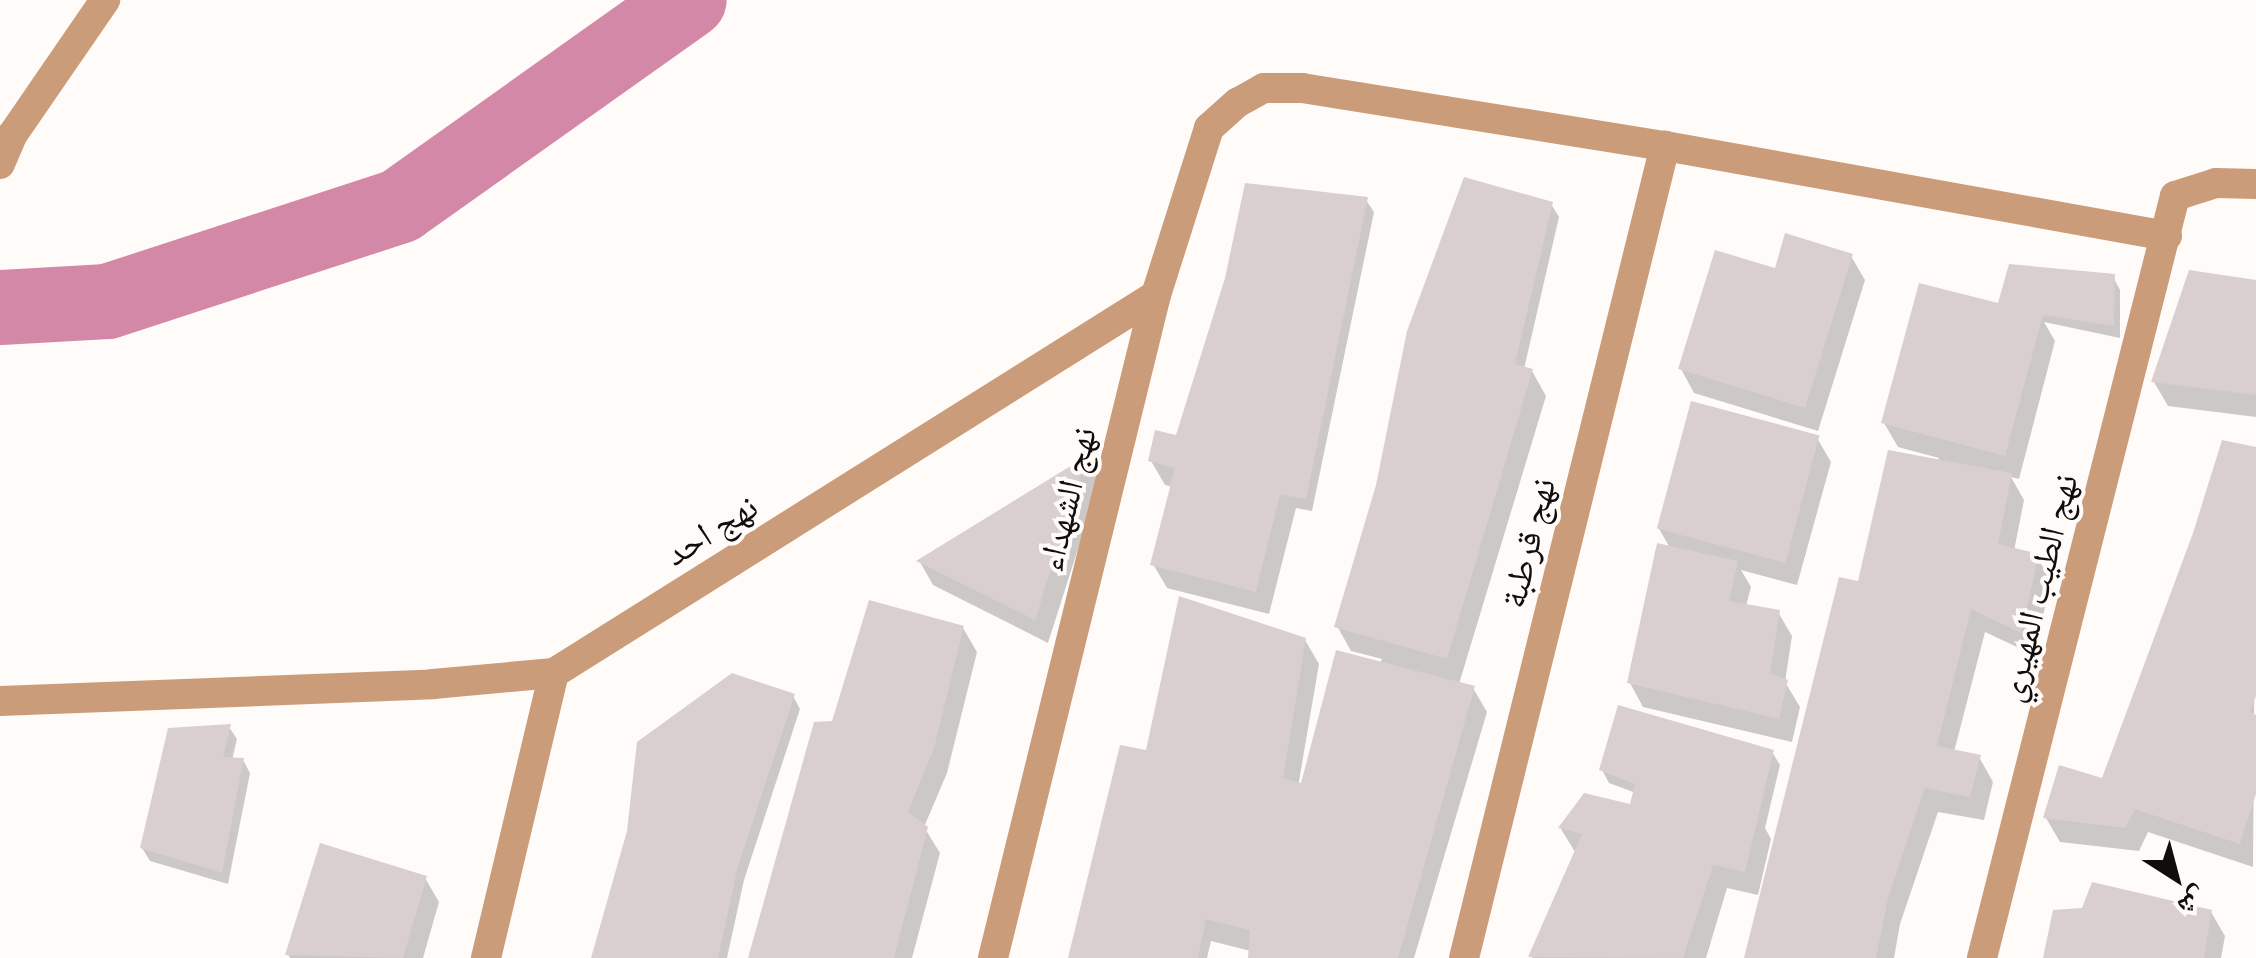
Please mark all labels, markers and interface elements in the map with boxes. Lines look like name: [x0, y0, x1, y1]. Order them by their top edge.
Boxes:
street label: نهج الشهداء: [1029, 423, 1105, 575]
street label: نهج الطيب المهيري: [1989, 470, 2087, 706]
street label: نهج قرطبة: [1492, 474, 1564, 612]
street label: نهج احد: [657, 485, 765, 575]
north arrow: [2126, 828, 2226, 928]
text: ش: [2170, 878, 2217, 926]

